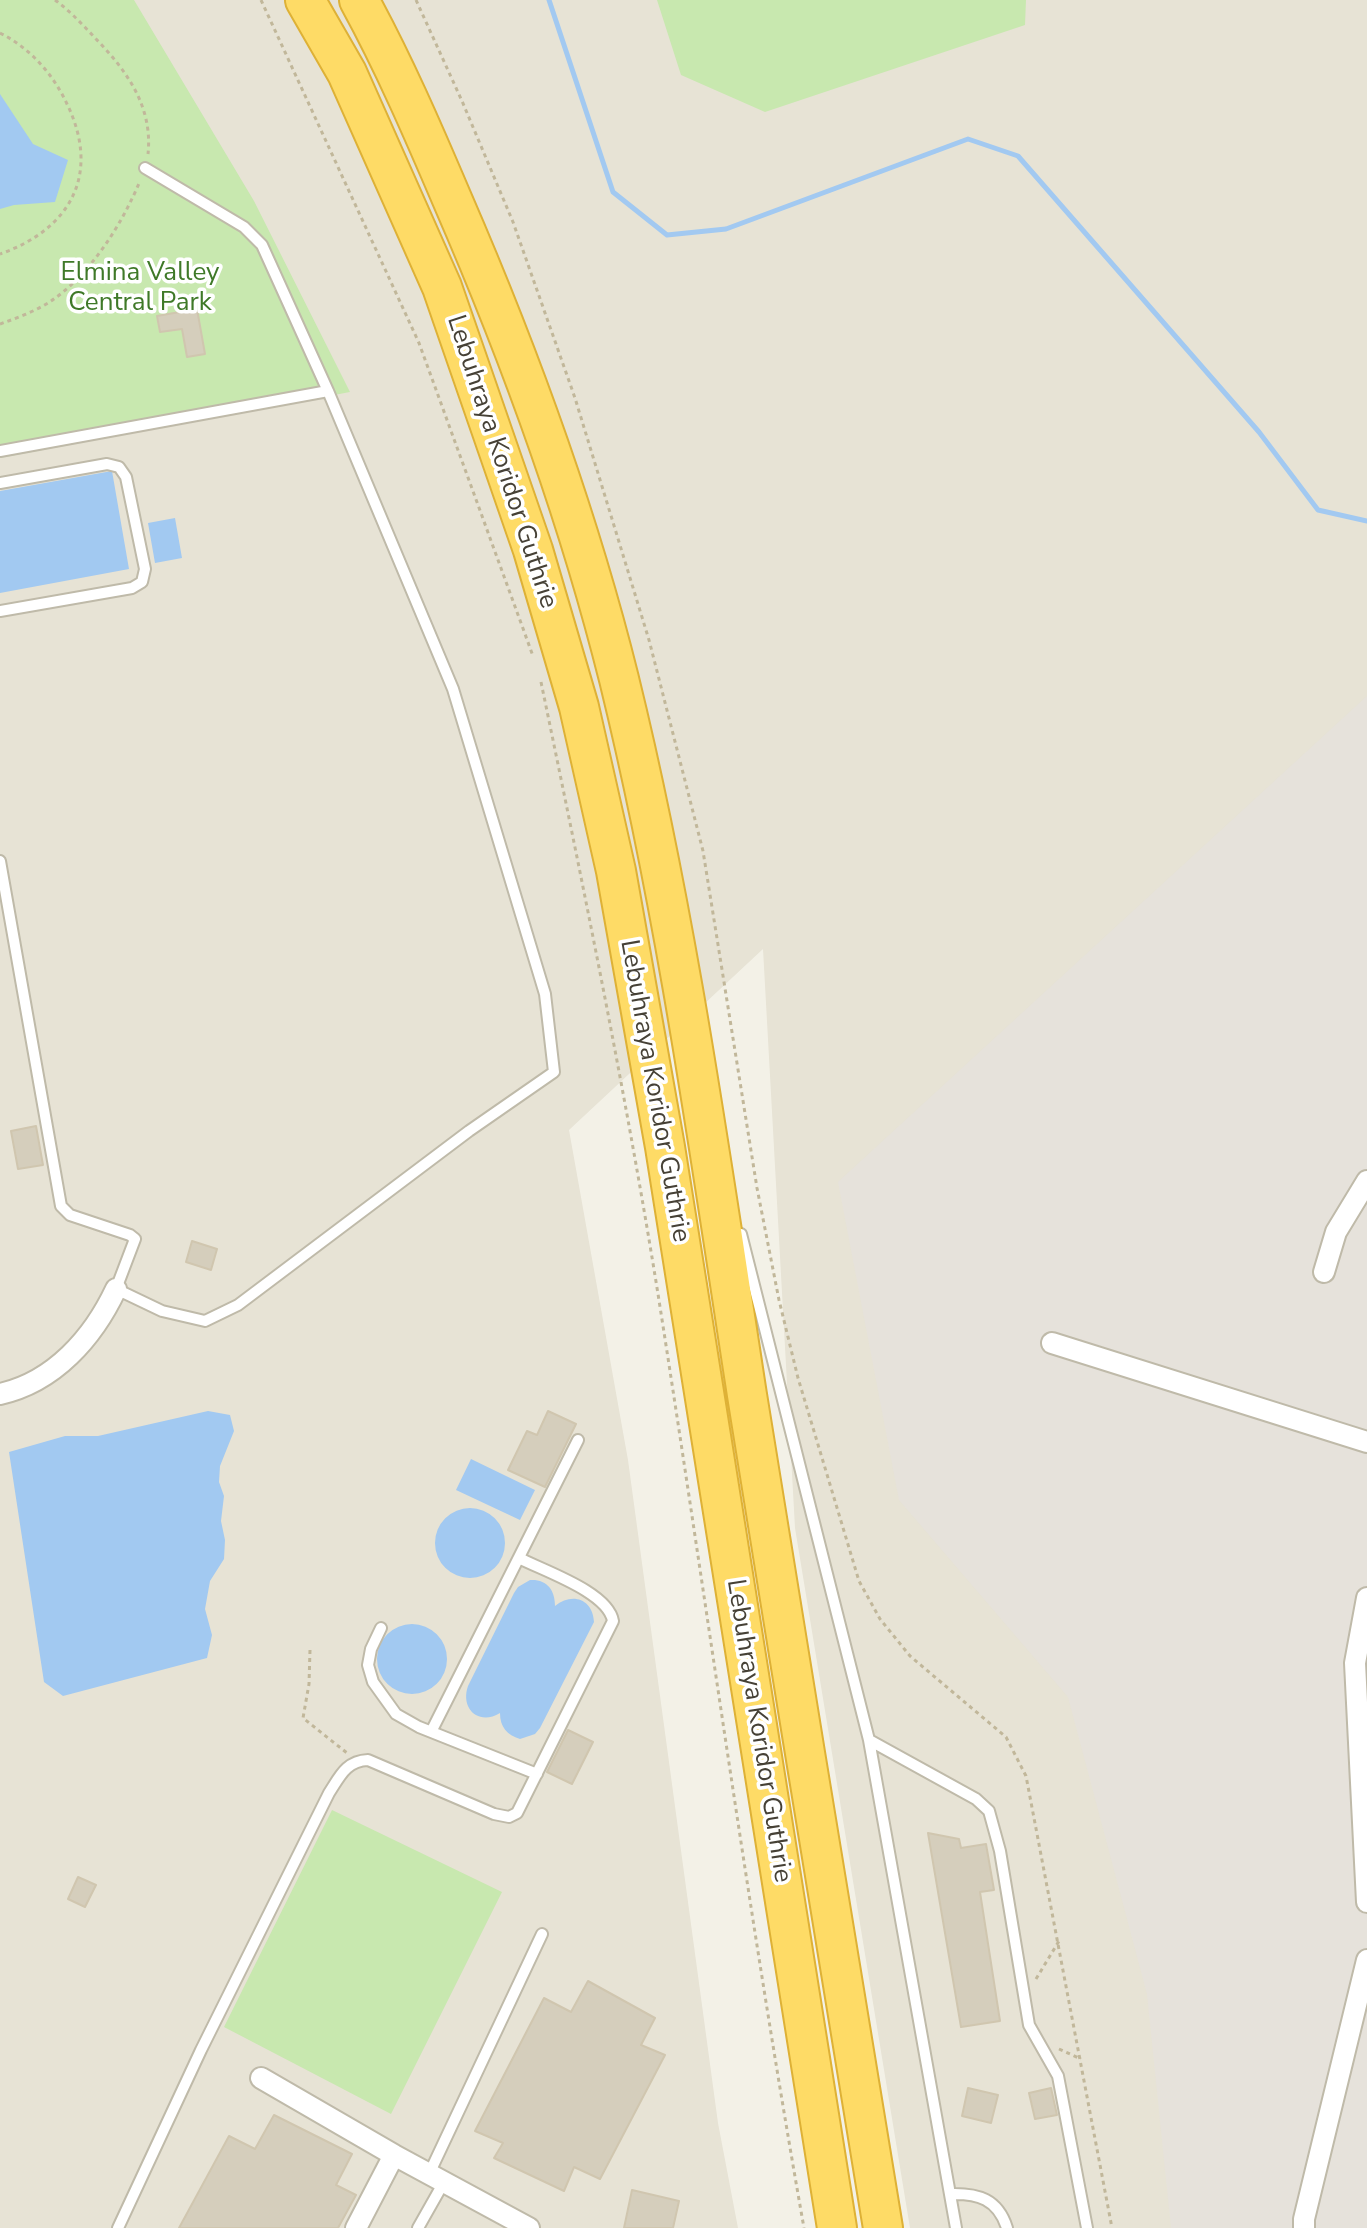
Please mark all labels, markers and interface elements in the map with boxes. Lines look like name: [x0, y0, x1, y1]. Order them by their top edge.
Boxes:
park label: Elmina Valley Central Park: [61, 258, 219, 320]
street label: Lebuhraya Koridor Guthrie: [439, 311, 563, 613]
street label: Lebuhraya Koridor Guthrie: [612, 937, 696, 1245]
street label: Lebuhraya Koridor Guthrie: [719, 1577, 797, 1885]

